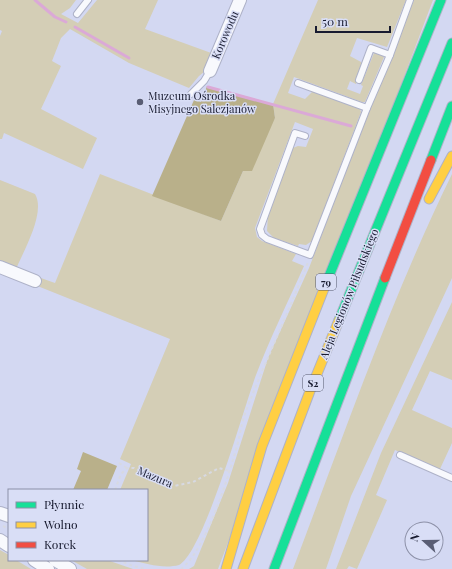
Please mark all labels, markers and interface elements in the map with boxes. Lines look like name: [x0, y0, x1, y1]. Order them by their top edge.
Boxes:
street label: Korowodu: [208, 8, 242, 61]
scale bar: [316, 8, 390, 34]
text: 50 m: [322, 13, 348, 29]
place label: Muzeum Ośrodka Misyjnego Salezjanów: [148, 88, 256, 116]
marker: Muzeum Ośrodka Misyjnego Salezjanów: [135, 97, 145, 107]
street label: Aleja Legionów Piłsudskiego: [315, 227, 382, 362]
road number: 79: [316, 274, 336, 290]
road number: S2: [303, 375, 323, 391]
street label: Mazura: [135, 462, 176, 491]
legend: [8, 489, 148, 561]
text: Płynnie: [44, 496, 84, 512]
text: Wolno: [43, 516, 78, 532]
north arrow: [404, 521, 444, 561]
text: N: [406, 531, 423, 544]
text: Korek: [44, 536, 77, 552]

